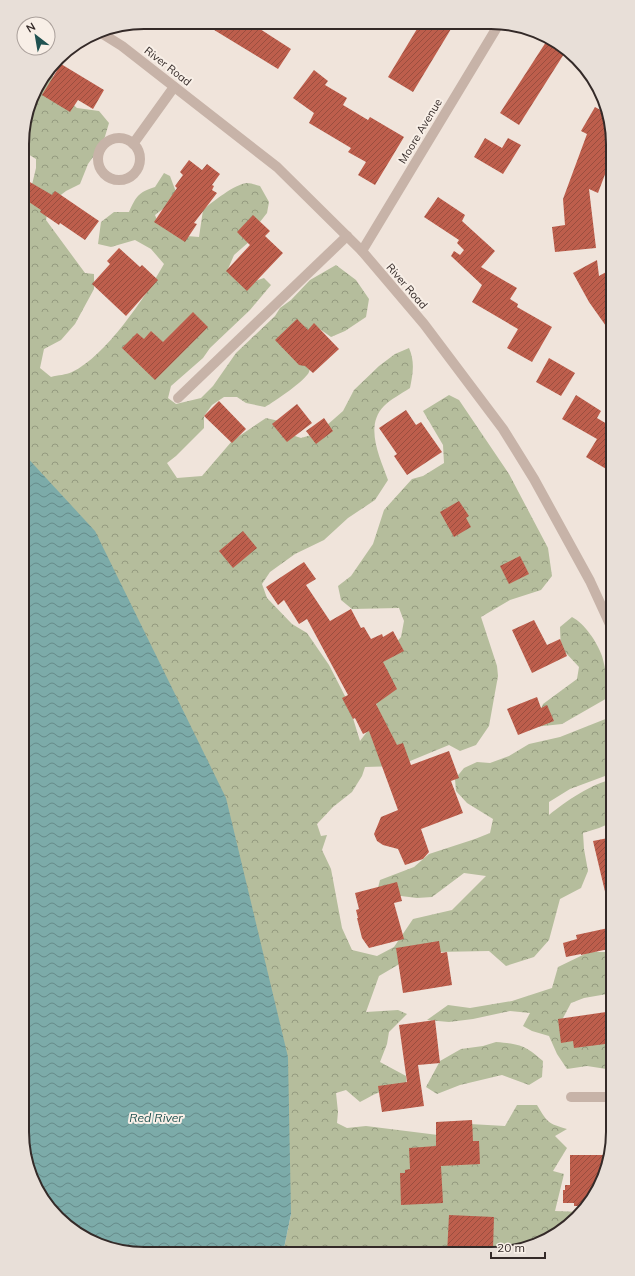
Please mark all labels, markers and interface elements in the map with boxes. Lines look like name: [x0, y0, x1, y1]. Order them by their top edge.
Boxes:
north arrow: [16, 16, 56, 56]
text: N: [24, 19, 38, 36]
street label: River Road: [142, 43, 194, 89]
street label: Moore Avenue: [395, 96, 445, 166]
street label: River Road: [383, 260, 431, 312]
water label: Red River: [129, 1110, 183, 1125]
scale bar: [491, 1234, 545, 1260]
text: 20 m: [497, 1240, 525, 1255]

